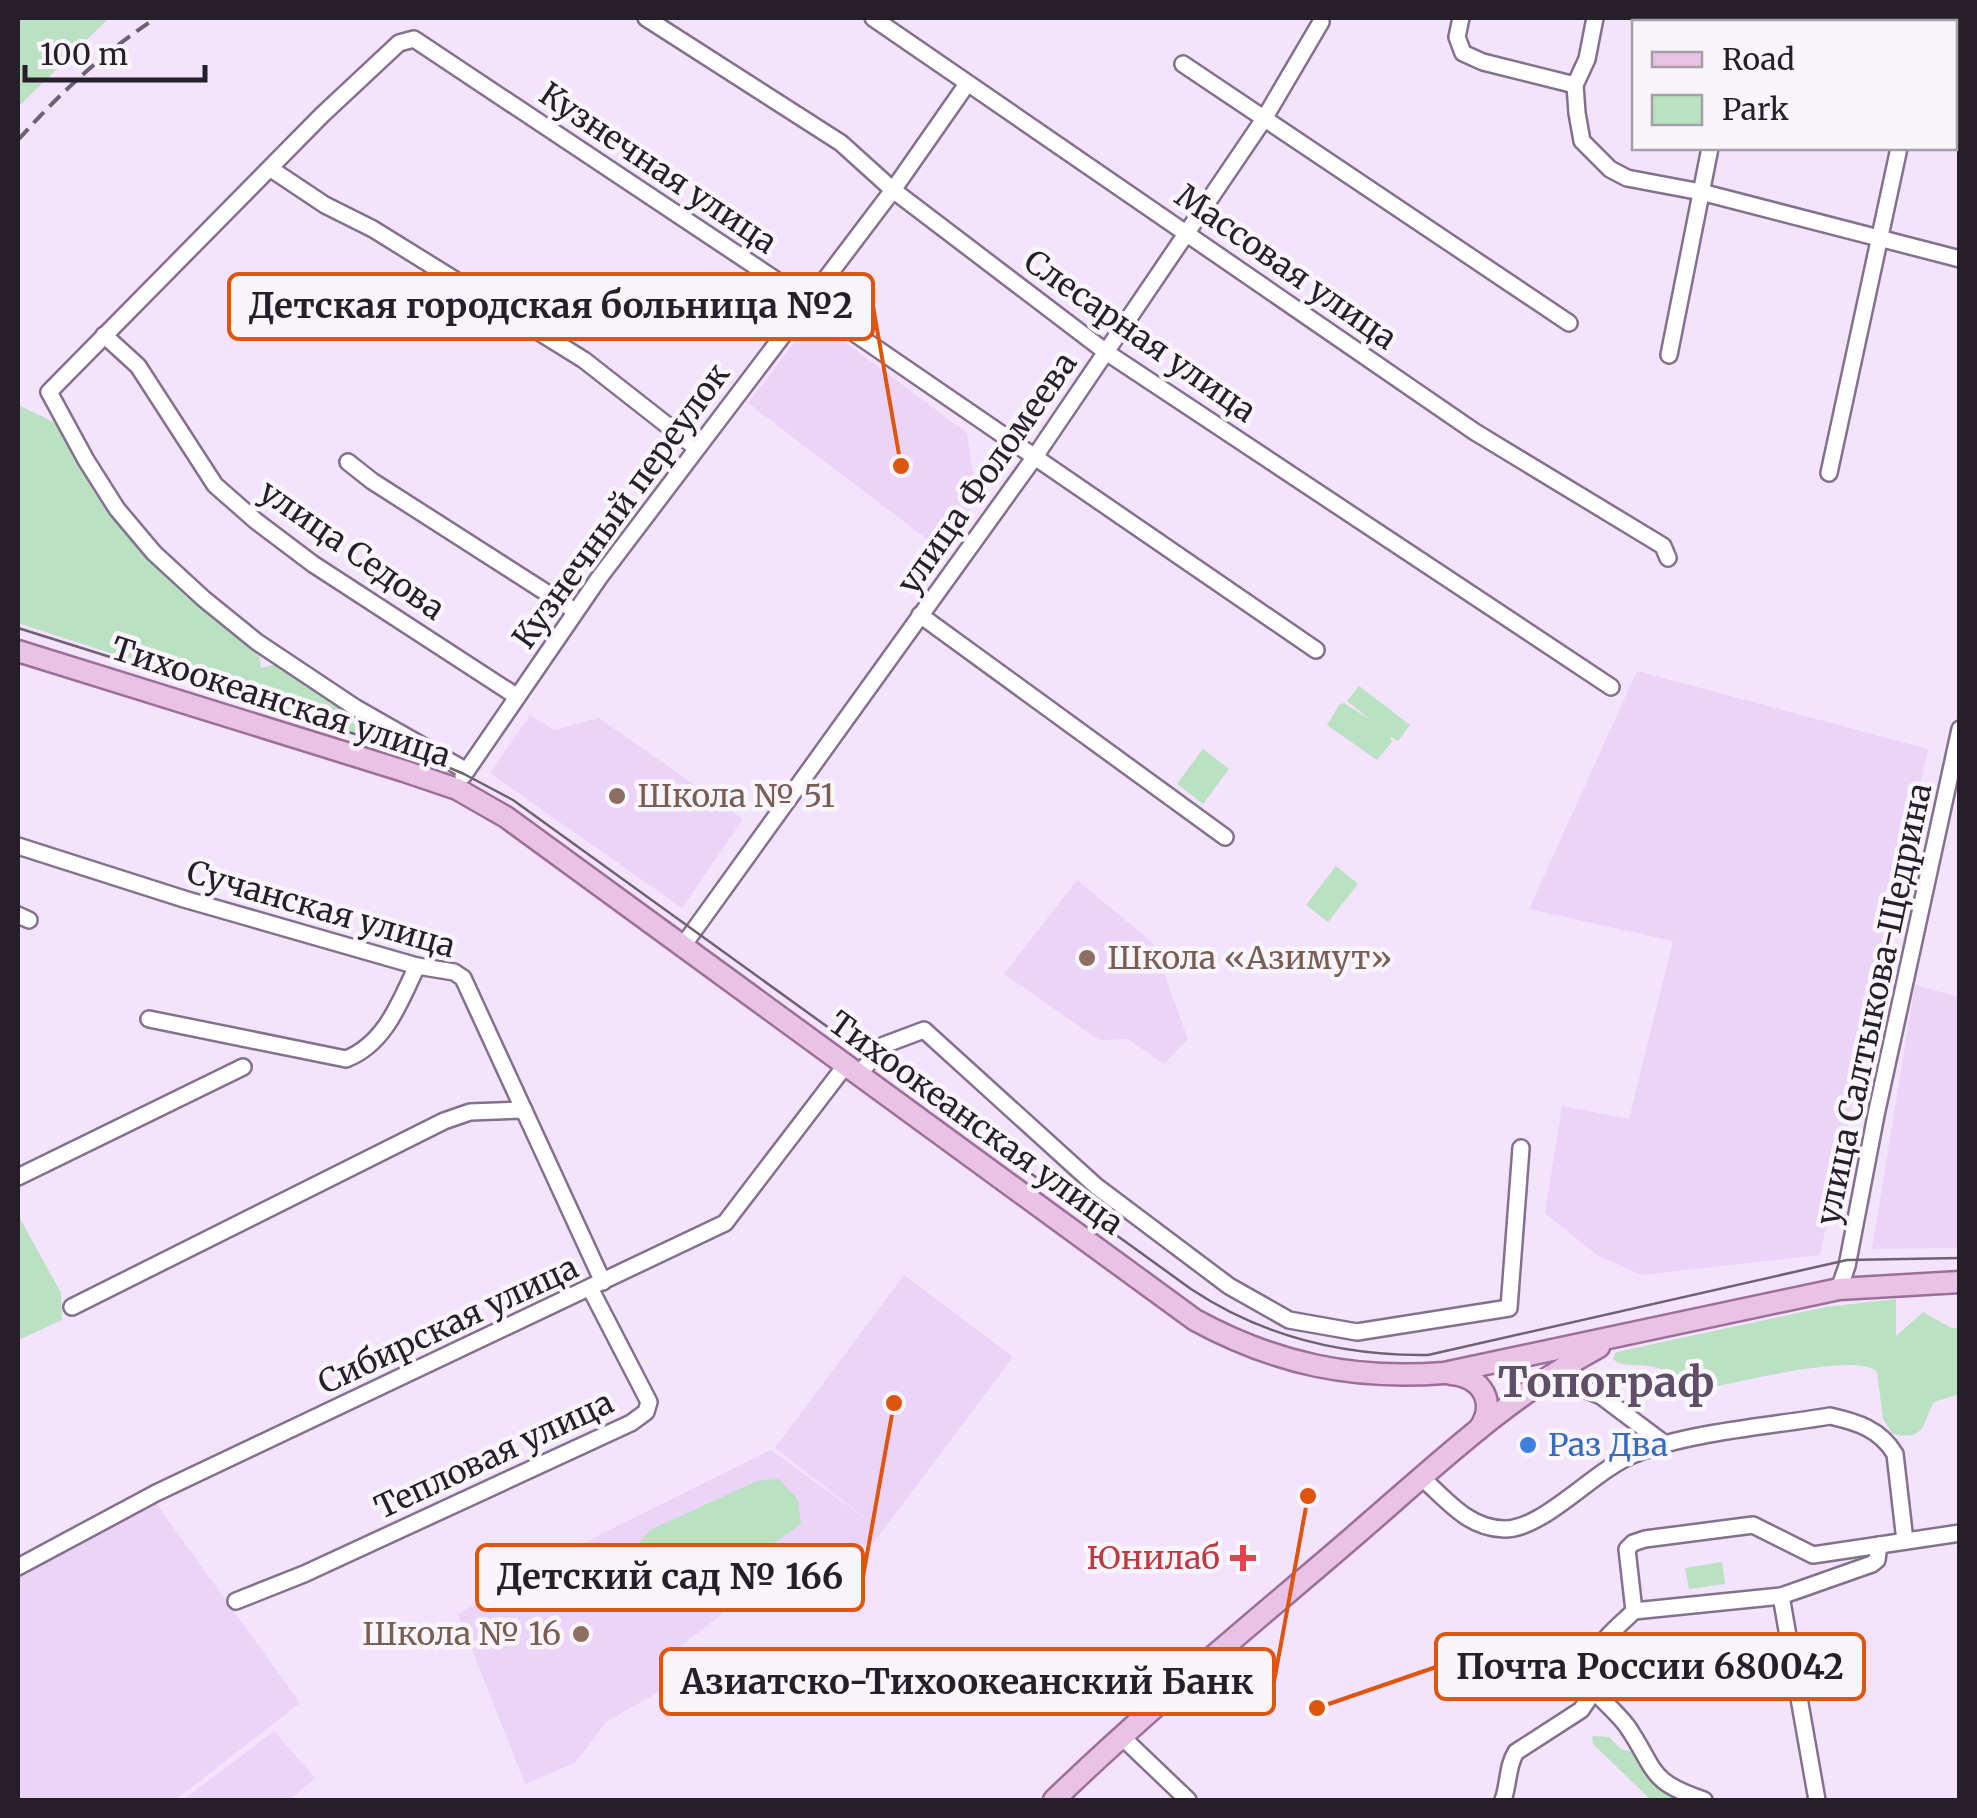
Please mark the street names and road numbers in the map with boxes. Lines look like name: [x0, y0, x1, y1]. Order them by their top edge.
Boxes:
street label: Кузнечная улица: [532, 74, 784, 262]
street label: Массовая улица: [1168, 176, 1404, 358]
street label: Слесарная улица: [1016, 241, 1264, 431]
street label: улица Фоломеева: [889, 344, 1085, 602]
street label: Кузнечный переулок: [504, 355, 738, 657]
street label: улица Седова: [252, 471, 452, 629]
street label: Тихоокеанская улица: [106, 628, 456, 776]
street label: улица Салтыкова-Щедрина: [1808, 779, 1940, 1229]
street label: Сучанская улица: [182, 852, 460, 966]
street label: Тихоокеанская улица: [821, 1003, 1131, 1243]
street label: Сибирская улица: [312, 1247, 584, 1403]
street label: Тепловая улица: [368, 1382, 620, 1528]

